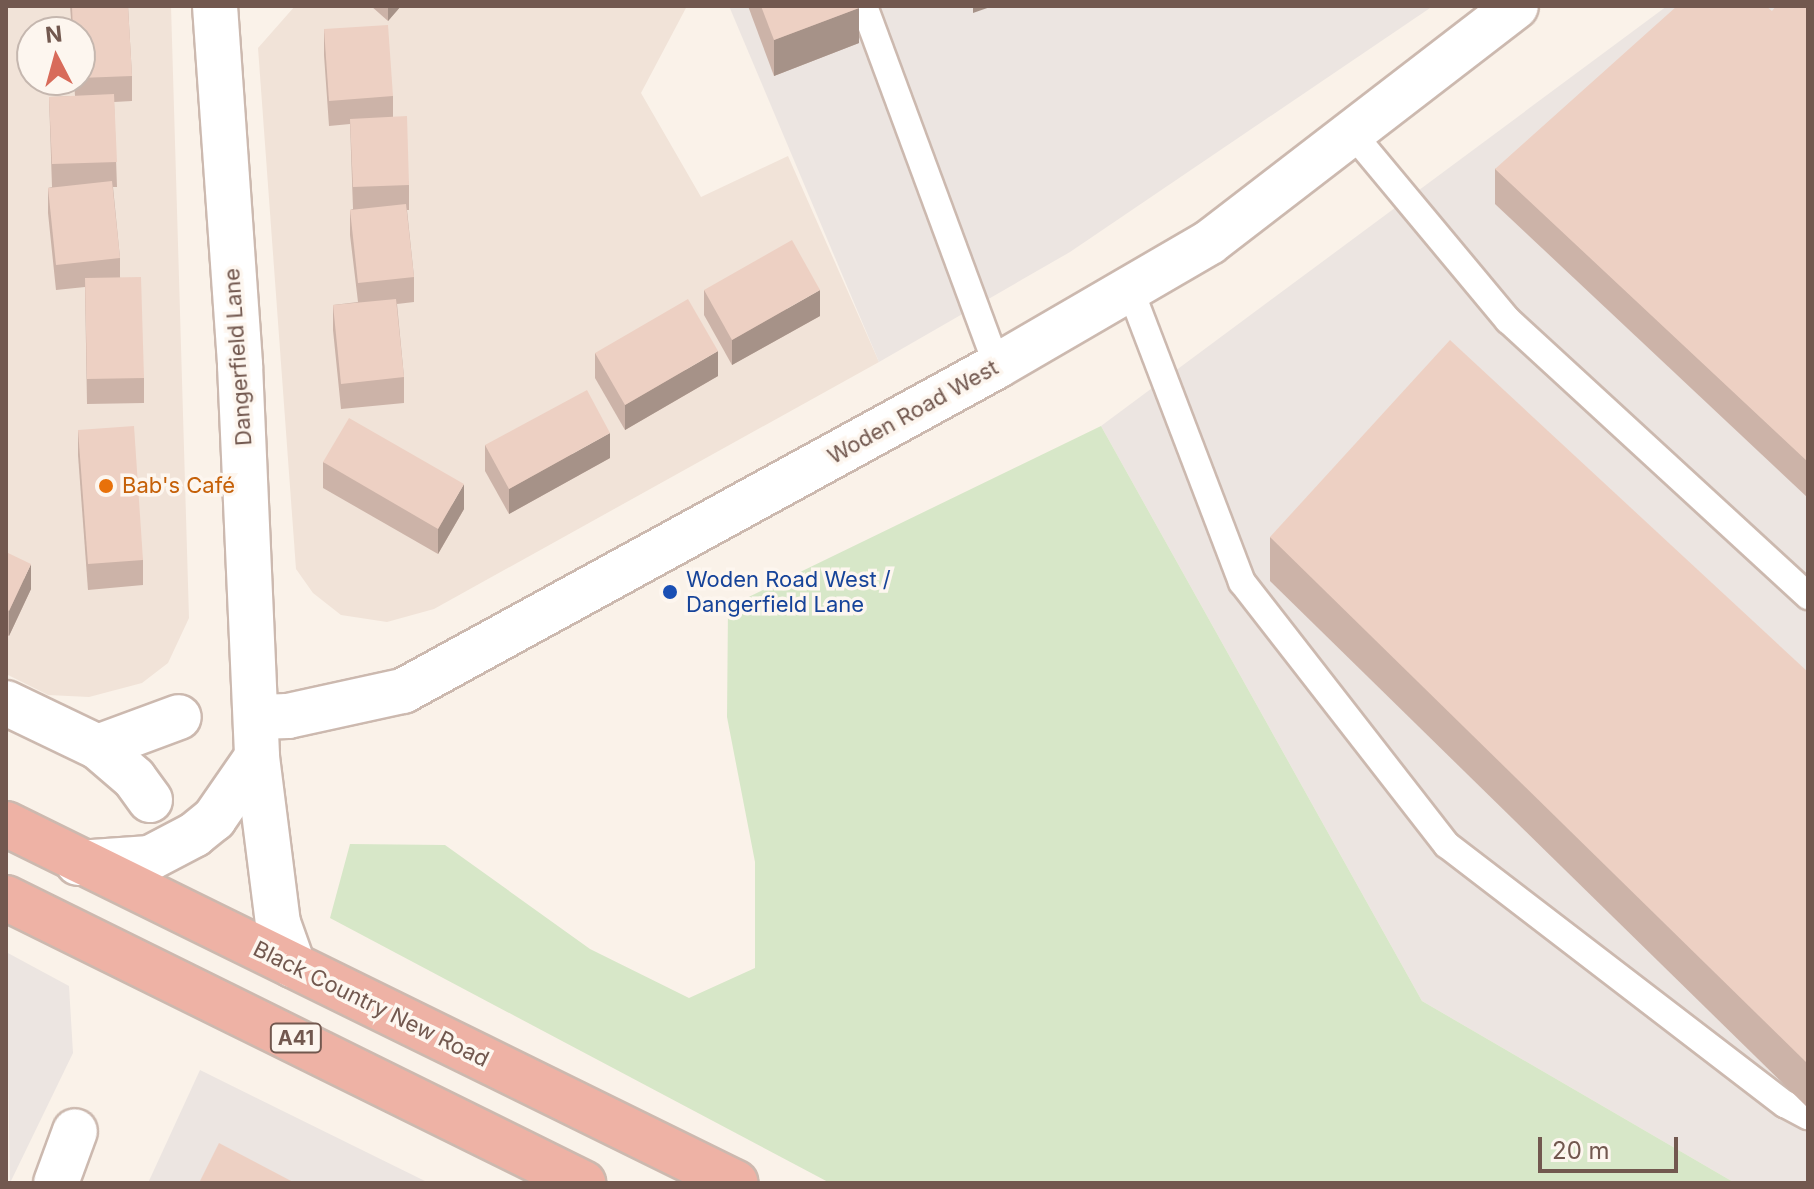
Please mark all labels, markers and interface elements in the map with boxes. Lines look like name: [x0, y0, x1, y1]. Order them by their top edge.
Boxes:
north arrow: [16, 16, 96, 96]
text: N: [44, 20, 63, 48]
street label: Dangerfield Lane: [219, 267, 257, 447]
street label: Woden Road West: [823, 354, 1003, 470]
place label: Bab's Café: [122, 473, 235, 499]
marker: Bab's Café: [97, 477, 115, 495]
place label: Woden Road West / Dangerfield Lane: [686, 566, 891, 618]
marker: Woden Road West / Dangerfield Lane: [661, 583, 679, 601]
street label: Black Country New Road: [249, 935, 493, 1073]
road number: A41: [268, 1022, 324, 1054]
scale bar: [1542, 1121, 1682, 1171]
text: 20 m: [1552, 1136, 1610, 1165]

